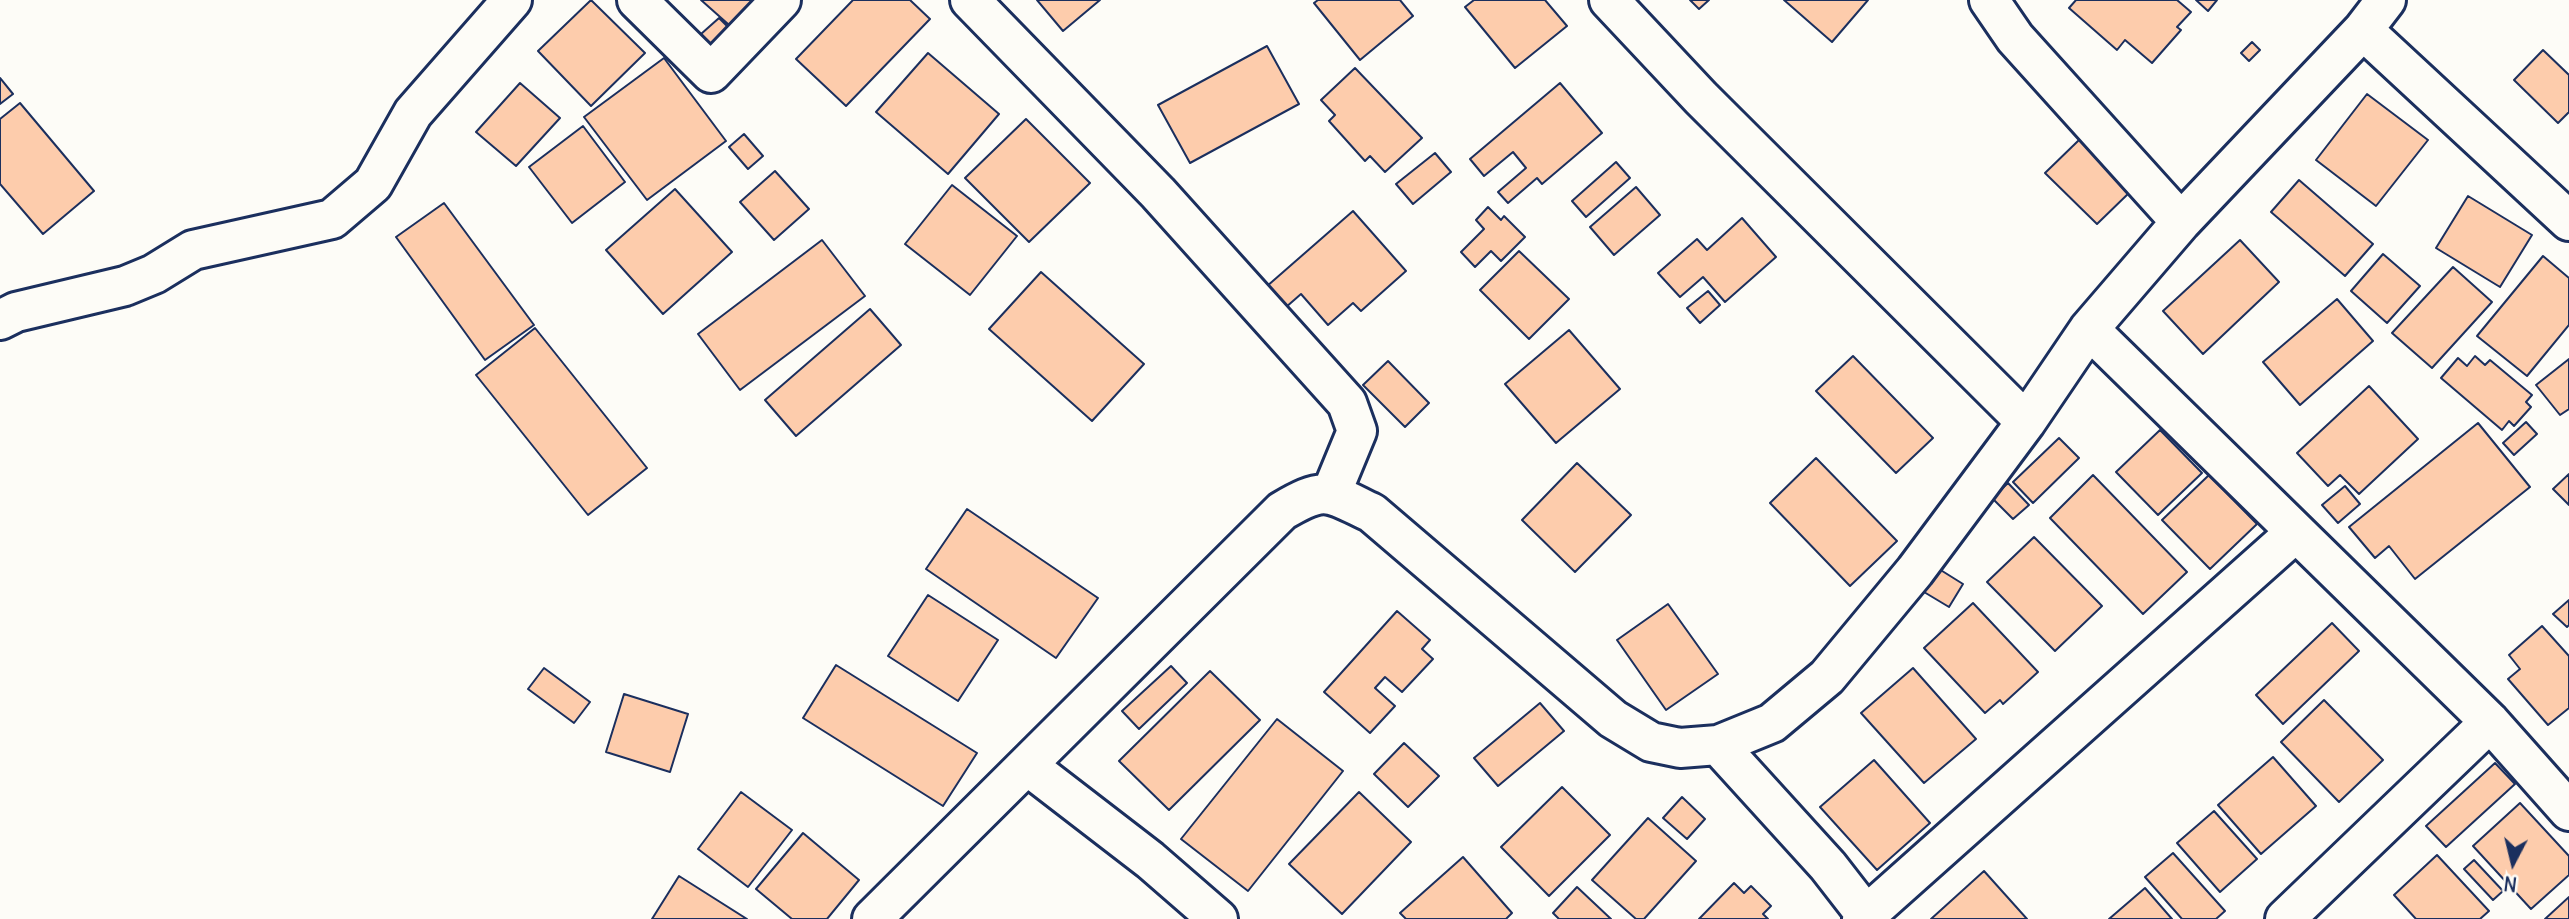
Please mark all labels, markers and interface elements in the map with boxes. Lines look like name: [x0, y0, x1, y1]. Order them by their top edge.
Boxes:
north arrow: [2478, 828, 2548, 898]
text: N: [2502, 871, 2518, 897]

